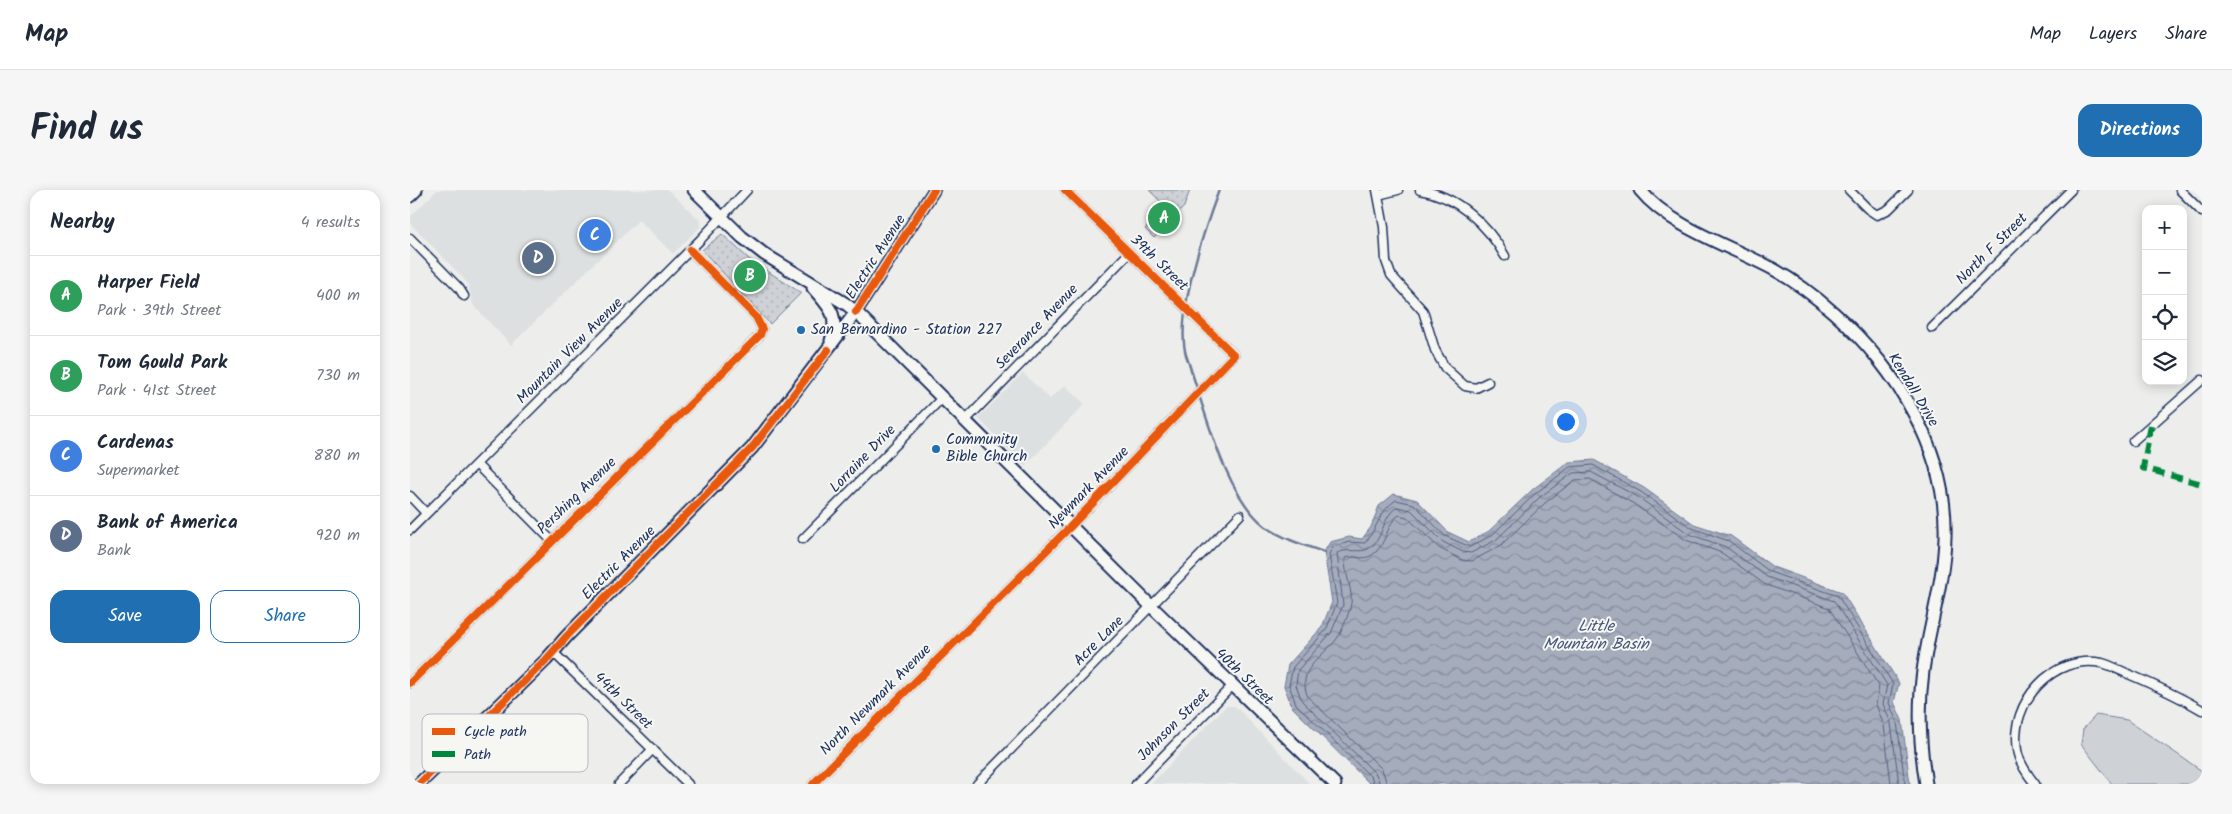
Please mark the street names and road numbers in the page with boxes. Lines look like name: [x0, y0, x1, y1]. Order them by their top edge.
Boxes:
street label: North F Street: [1950, 207, 2034, 291]
street label: Electric Avenue: [839, 210, 913, 304]
street label: 39th Street: [1124, 229, 1194, 297]
street label: Severance Avenue: [990, 278, 1084, 375]
street label: Mountain View Avenue: [511, 292, 629, 410]
street label: Kendall Drive: [1881, 348, 1945, 432]
street label: Lorraine Drive: [824, 419, 902, 499]
street label: Newmark Avenue: [1043, 441, 1135, 535]
street label: Pershing Avenue: [532, 451, 623, 540]
street label: Electric Avenue: [576, 520, 662, 606]
street label: Acre Lane: [1068, 610, 1130, 672]
street label: North Newmark Avenue: [815, 638, 938, 761]
street label: 40th Street: [1209, 643, 1279, 711]
street label: 44th Street: [588, 667, 658, 736]
street label: Johnson Street: [1132, 683, 1216, 767]

